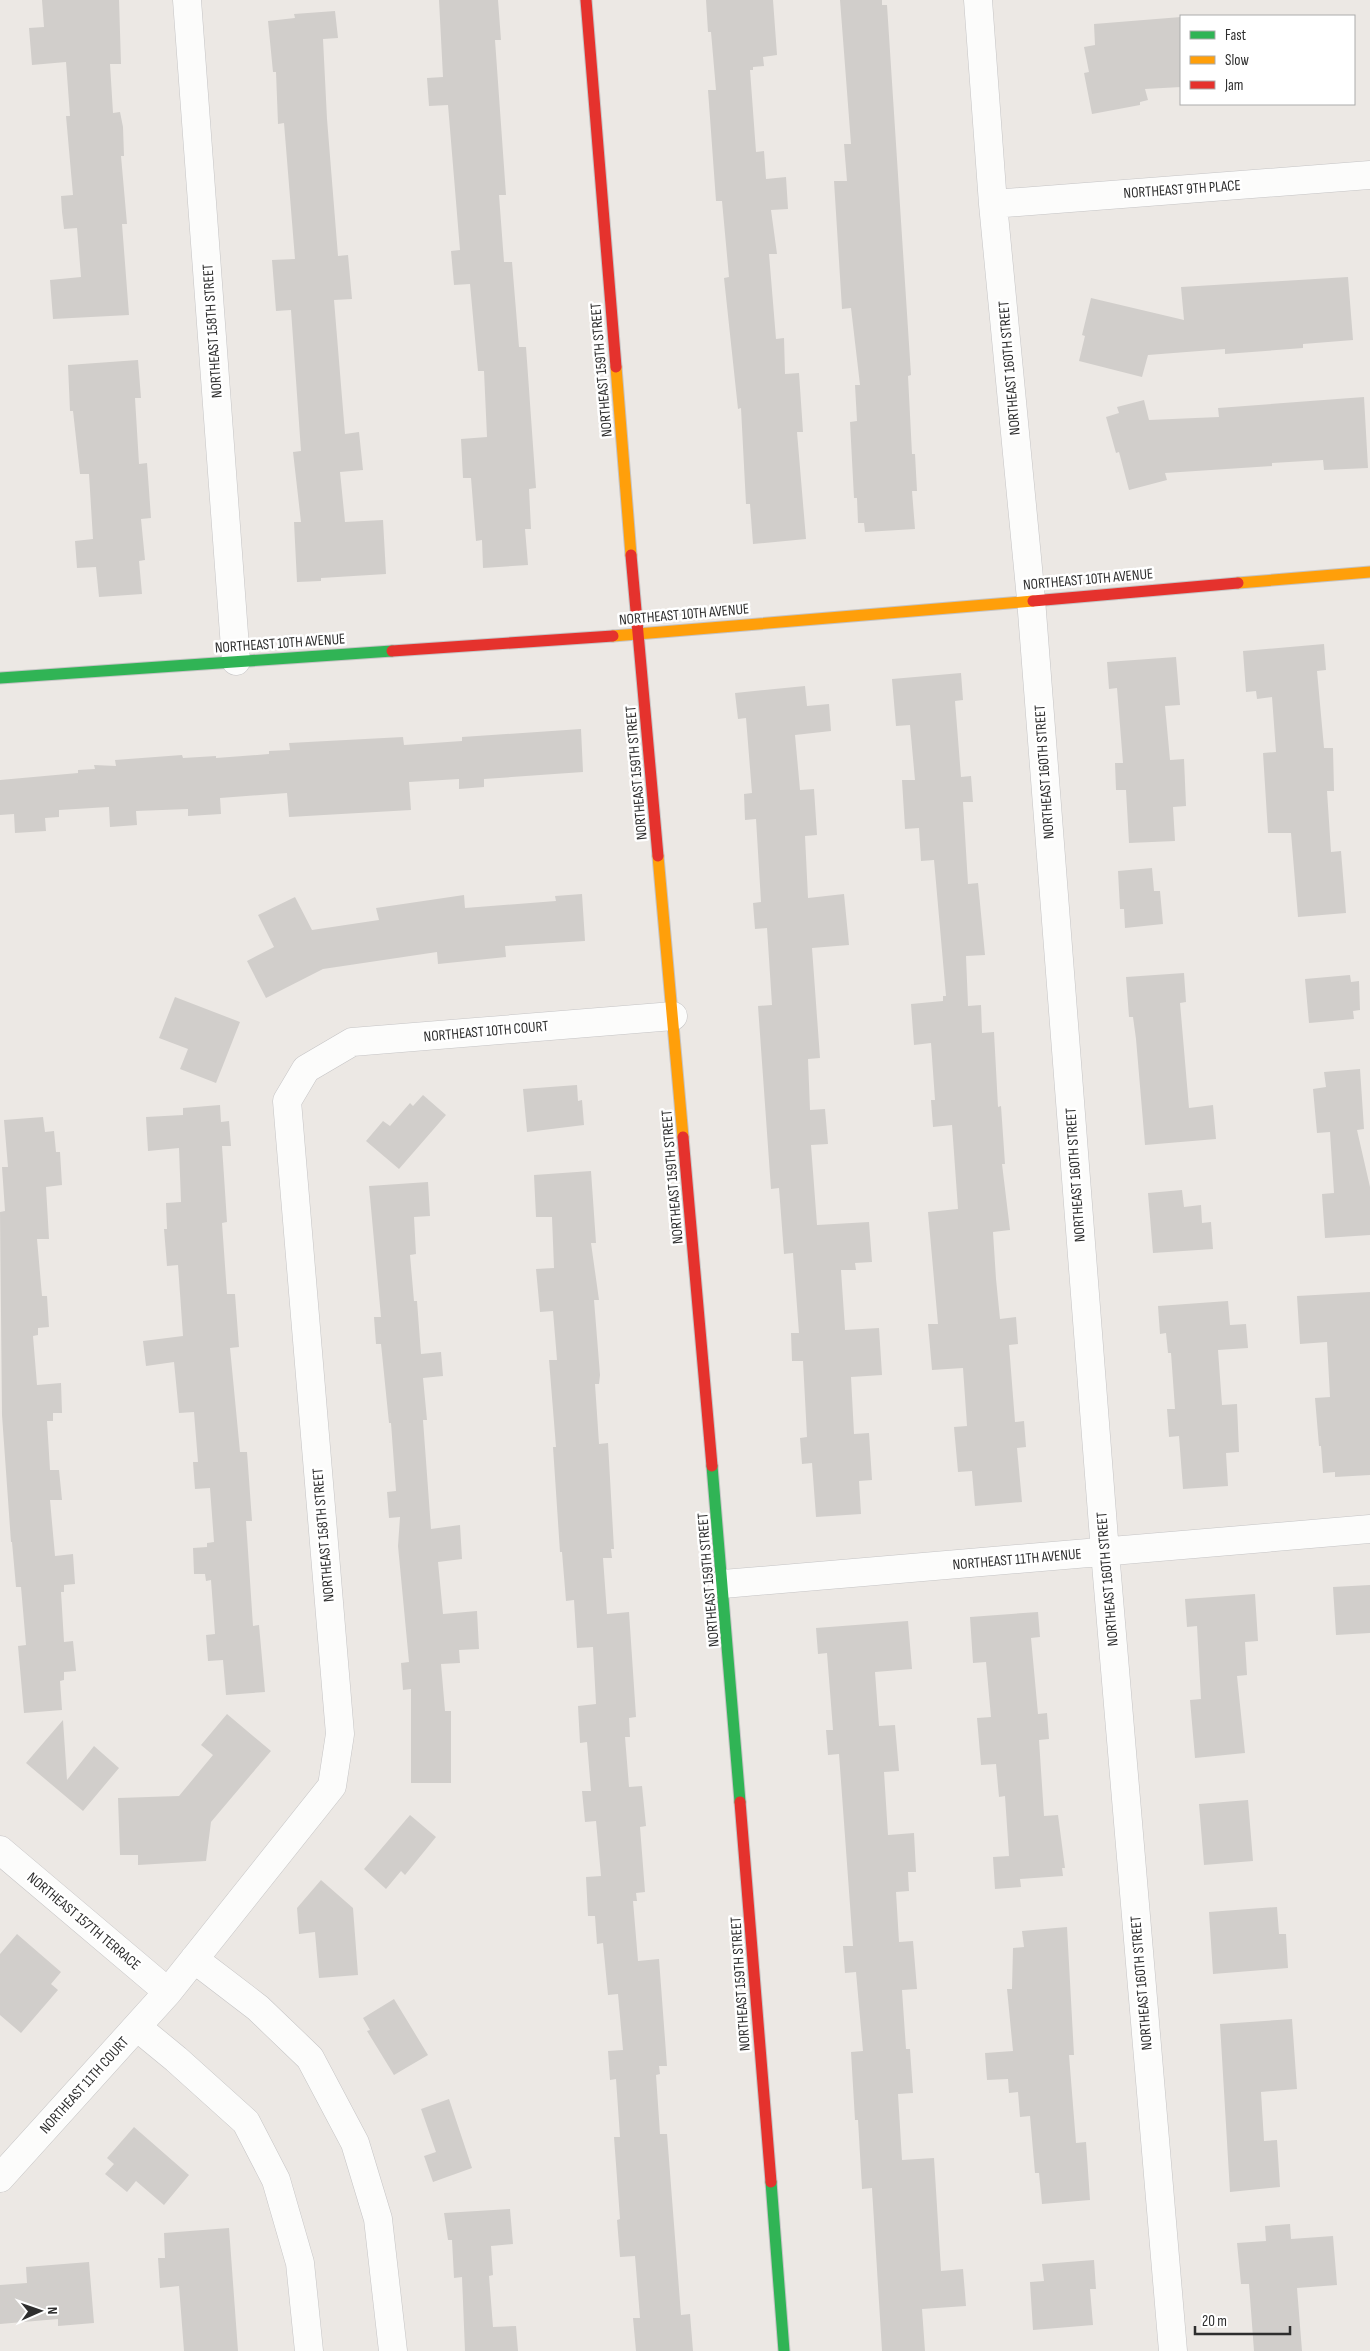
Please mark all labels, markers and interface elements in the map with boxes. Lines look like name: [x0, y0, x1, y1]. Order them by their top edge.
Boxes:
legend: [1180, 15, 1355, 105]
text: Fast: [1225, 26, 1247, 45]
text: Slow: [1225, 51, 1249, 70]
text: Jam: [1224, 76, 1243, 95]
street label: NORTHEAST 9TH PLACE: [1123, 176, 1241, 203]
street label: NORTHEAST 158TH STREET: [198, 263, 227, 399]
street label: NORTHEAST 160TH STREET: [994, 300, 1025, 436]
street label: NORTHEAST 159TH STREET: [586, 302, 617, 438]
street label: NORTHEAST 10TH AVENUE: [1022, 564, 1154, 595]
street label: NORTHEAST 10TH AVENUE: [618, 599, 750, 630]
street label: NORTHEAST 10TH AVENUE: [214, 629, 346, 658]
street label: NORTHEAST 160TH STREET: [1030, 704, 1059, 840]
street label: NORTHEAST 159TH STREET: [621, 705, 652, 841]
street label: NORTHEAST 10TH COURT: [423, 1017, 549, 1046]
street label: NORTHEAST 160TH STREET: [1061, 1107, 1090, 1243]
street label: NORTHEAST 159TH STREET: [657, 1109, 688, 1245]
street label: NORTHEAST 158TH STREET: [308, 1467, 339, 1603]
street label: NORTHEAST 160TH STREET: [1092, 1511, 1123, 1647]
street label: NORTHEAST 159TH STREET: [693, 1512, 724, 1648]
street label: NORTHEAST 11TH AVENUE: [952, 1544, 1082, 1575]
street label: NORTHEAST 157TH TERRACE: [23, 1868, 144, 1974]
street label: NORTHEAST 160TH STREET: [1126, 1915, 1157, 2051]
street label: NORTHEAST 159TH STREET: [726, 1916, 755, 2052]
street label: NORTHEAST 11TH COURT: [36, 2033, 133, 2138]
north arrow: [15, 2286, 65, 2336]
scale bar: [1195, 2304, 1290, 2336]
text: N: [44, 2307, 61, 2315]
text: 20 m: [1202, 2312, 1227, 2331]

